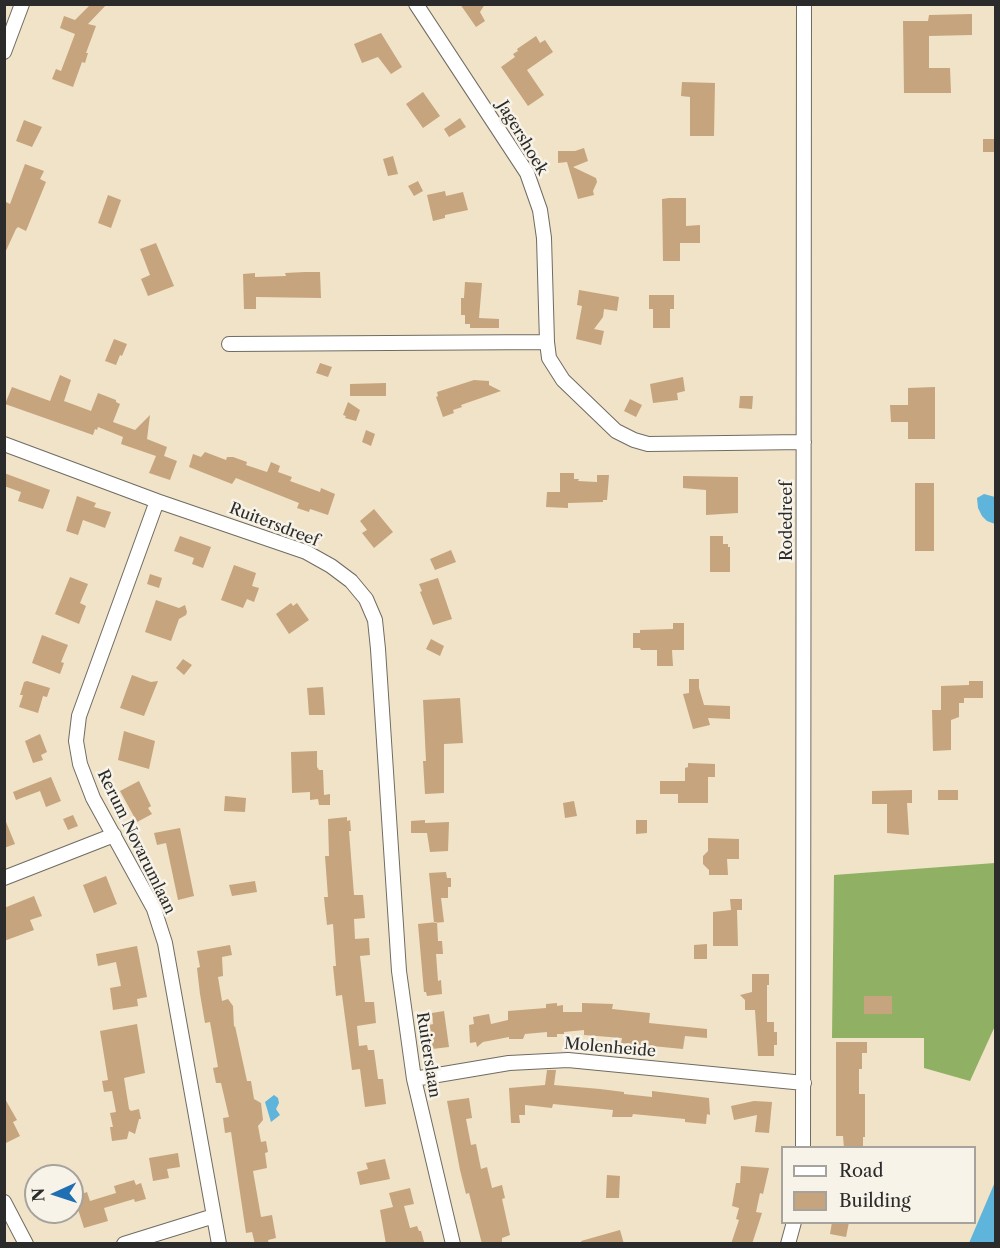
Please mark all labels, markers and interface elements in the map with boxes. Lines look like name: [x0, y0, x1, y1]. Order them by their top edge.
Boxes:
street label: Jagershoek: [492, 98, 552, 178]
street label: Rodedreef: [777, 481, 797, 561]
street label: Ruitersdreef: [226, 499, 322, 551]
street label: Rerum Novarumlaan: [93, 767, 179, 917]
street label: Ruiterslaan: [412, 1011, 444, 1099]
street label: Molenheide: [563, 1034, 657, 1062]
legend: [781, 1146, 976, 1224]
text: Road: [839, 1160, 884, 1182]
north arrow: [24, 1164, 84, 1224]
text: N: [28, 1187, 48, 1202]
text: Building: [839, 1190, 911, 1212]

